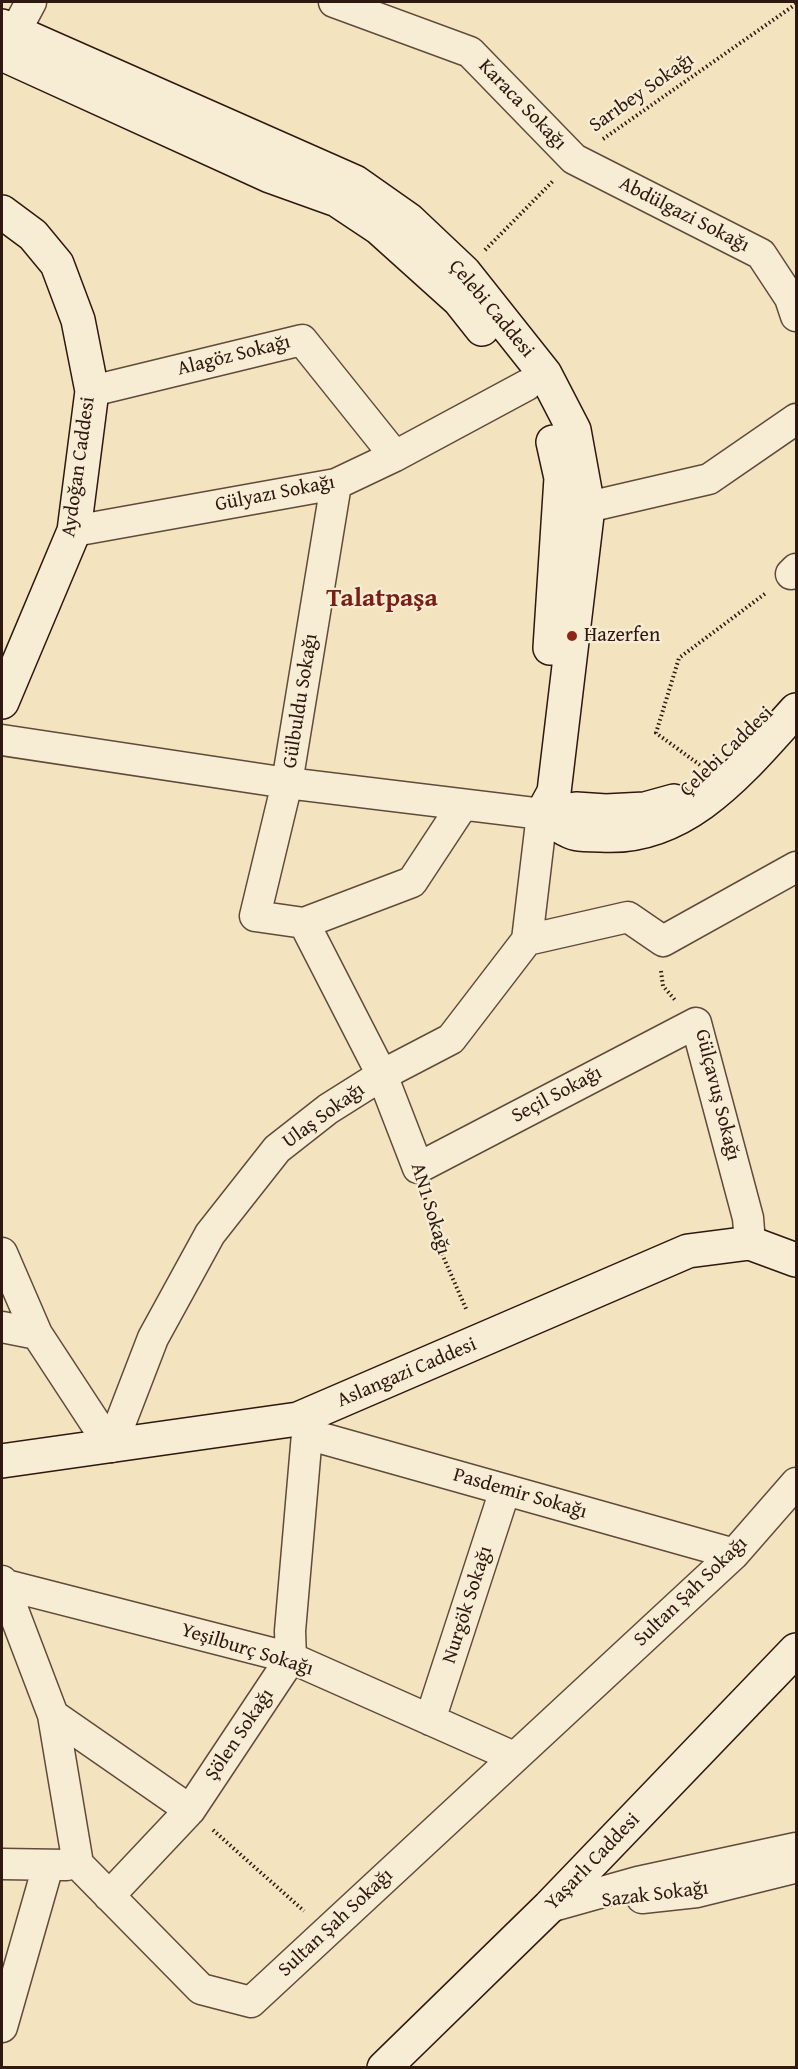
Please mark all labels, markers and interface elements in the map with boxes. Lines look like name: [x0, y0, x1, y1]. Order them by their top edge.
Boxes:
street label: Sarıbey Sokağı: [585, 48, 699, 138]
street label: Karaca Sokağı: [473, 55, 571, 155]
street label: Abdülgazi Sokağı: [615, 172, 753, 258]
street label: Çelebi Caddesi: [443, 255, 539, 363]
street label: Alagöz Sokağı: [175, 330, 293, 382]
street label: Aydoğan Caddesi: [57, 395, 101, 539]
street label: Gülyazı Sokağı: [213, 471, 337, 517]
district label: Talatpaşa: [326, 583, 438, 615]
place label: Hazerfen: [584, 624, 660, 648]
marker: Hazerfen: [565, 629, 579, 643]
street label: Gülbuldu Sokağı: [279, 632, 323, 770]
street label: Çelebi Caddesi: [675, 702, 779, 802]
street label: Gülçavuş Sokağı: [689, 1027, 745, 1163]
street label: Seçil Sokağı: [508, 1061, 606, 1129]
street label: Ulaş Sokağı: [278, 1078, 370, 1154]
street label: AN1 Sokağı: [405, 1160, 455, 1258]
street label: Aslangazi Caddesi: [334, 1333, 480, 1413]
street label: Pasdemir Sokağı: [450, 1463, 590, 1525]
street label: Sultan Şah Sokağı: [629, 1532, 753, 1652]
street label: Nurgök Sokağı: [438, 1543, 498, 1667]
street label: Yeşilburç Sokağı: [178, 1618, 316, 1682]
street label: Şölen Sokağı: [200, 1684, 280, 1786]
street label: Yaşarlı Caddesi: [541, 1808, 645, 1916]
street label: Sultan Şah Sokağı: [274, 1864, 398, 1982]
street label: Sazak Sokağı: [600, 1877, 710, 1913]

